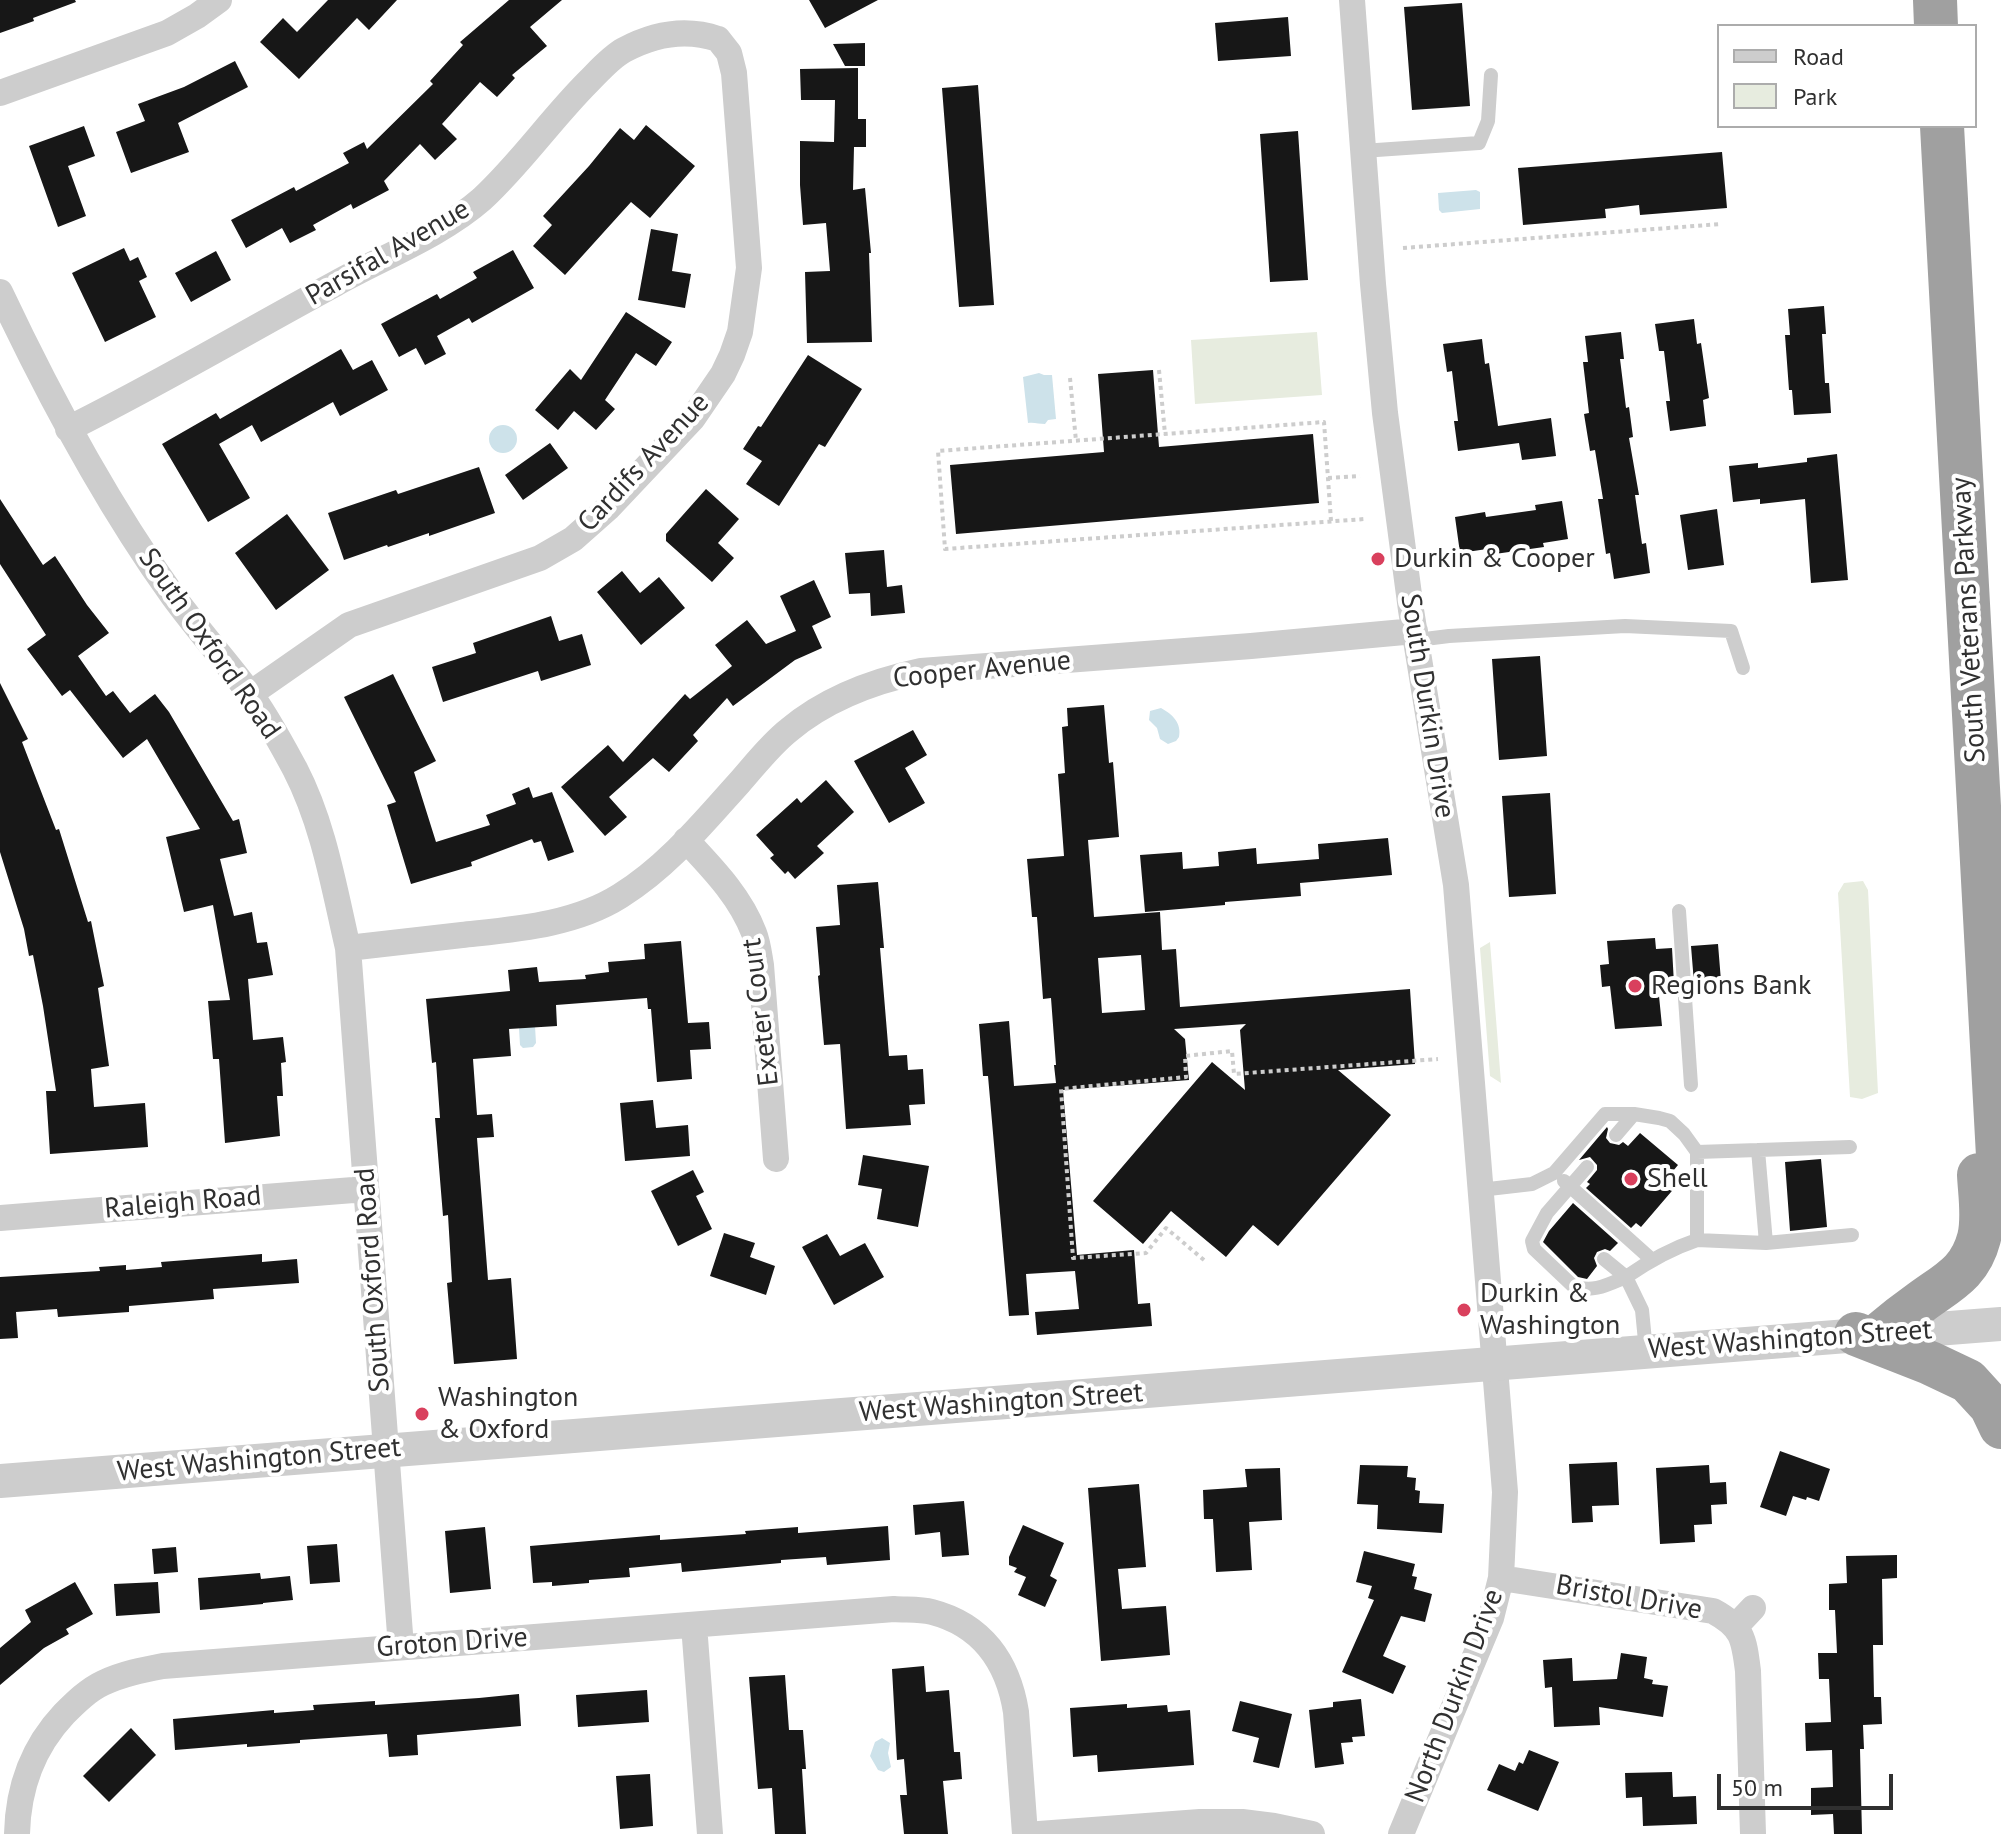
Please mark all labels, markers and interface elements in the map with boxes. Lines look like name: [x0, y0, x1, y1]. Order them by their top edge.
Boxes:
legend: [1717, 24, 1977, 128]
text: Road: [1793, 41, 1844, 72]
text: Park: [1793, 81, 1837, 112]
street label: Parsifal Avenue: [300, 193, 476, 313]
street label: Cardifs Avenue: [571, 387, 717, 539]
street label: South Veterans Parkway: [1945, 476, 1993, 764]
street label: South Oxford Road: [131, 542, 287, 746]
place label: Durkin & Cooper: [1394, 542, 1595, 576]
marker: Durkin & Cooper: [1369, 550, 1387, 568]
street label: South Durkin Drive: [1393, 591, 1461, 821]
street label: Cooper Avenue: [891, 644, 1073, 696]
street label: Exeter Court: [735, 936, 787, 1088]
place label: Regions Bank: [1651, 969, 1811, 1003]
marker: Regions Bank: [1626, 977, 1644, 995]
place label: Shell: [1647, 1162, 1708, 1196]
street label: South Oxford Road: [348, 1167, 398, 1393]
marker: Shell: [1622, 1170, 1640, 1188]
street label: Raleigh Road: [103, 1179, 263, 1227]
place label: Durkin & Washington: [1480, 1277, 1620, 1343]
marker: Durkin & Washington: [1455, 1301, 1473, 1319]
street label: West Washington Street: [1647, 1313, 1933, 1367]
street label: West Washington Street: [858, 1376, 1144, 1430]
place label: Washington & Oxford: [438, 1381, 578, 1447]
marker: Washington & Oxford: [413, 1405, 431, 1423]
street label: West Washington Street: [116, 1431, 402, 1489]
street label: Bristol Drive: [1553, 1569, 1705, 1627]
street label: North Durkin Drive: [1399, 1585, 1511, 1807]
street label: Groton Drive: [375, 1621, 529, 1665]
scale bar: [1721, 1758, 1897, 1808]
text: 50 m: [1731, 1772, 1783, 1803]

